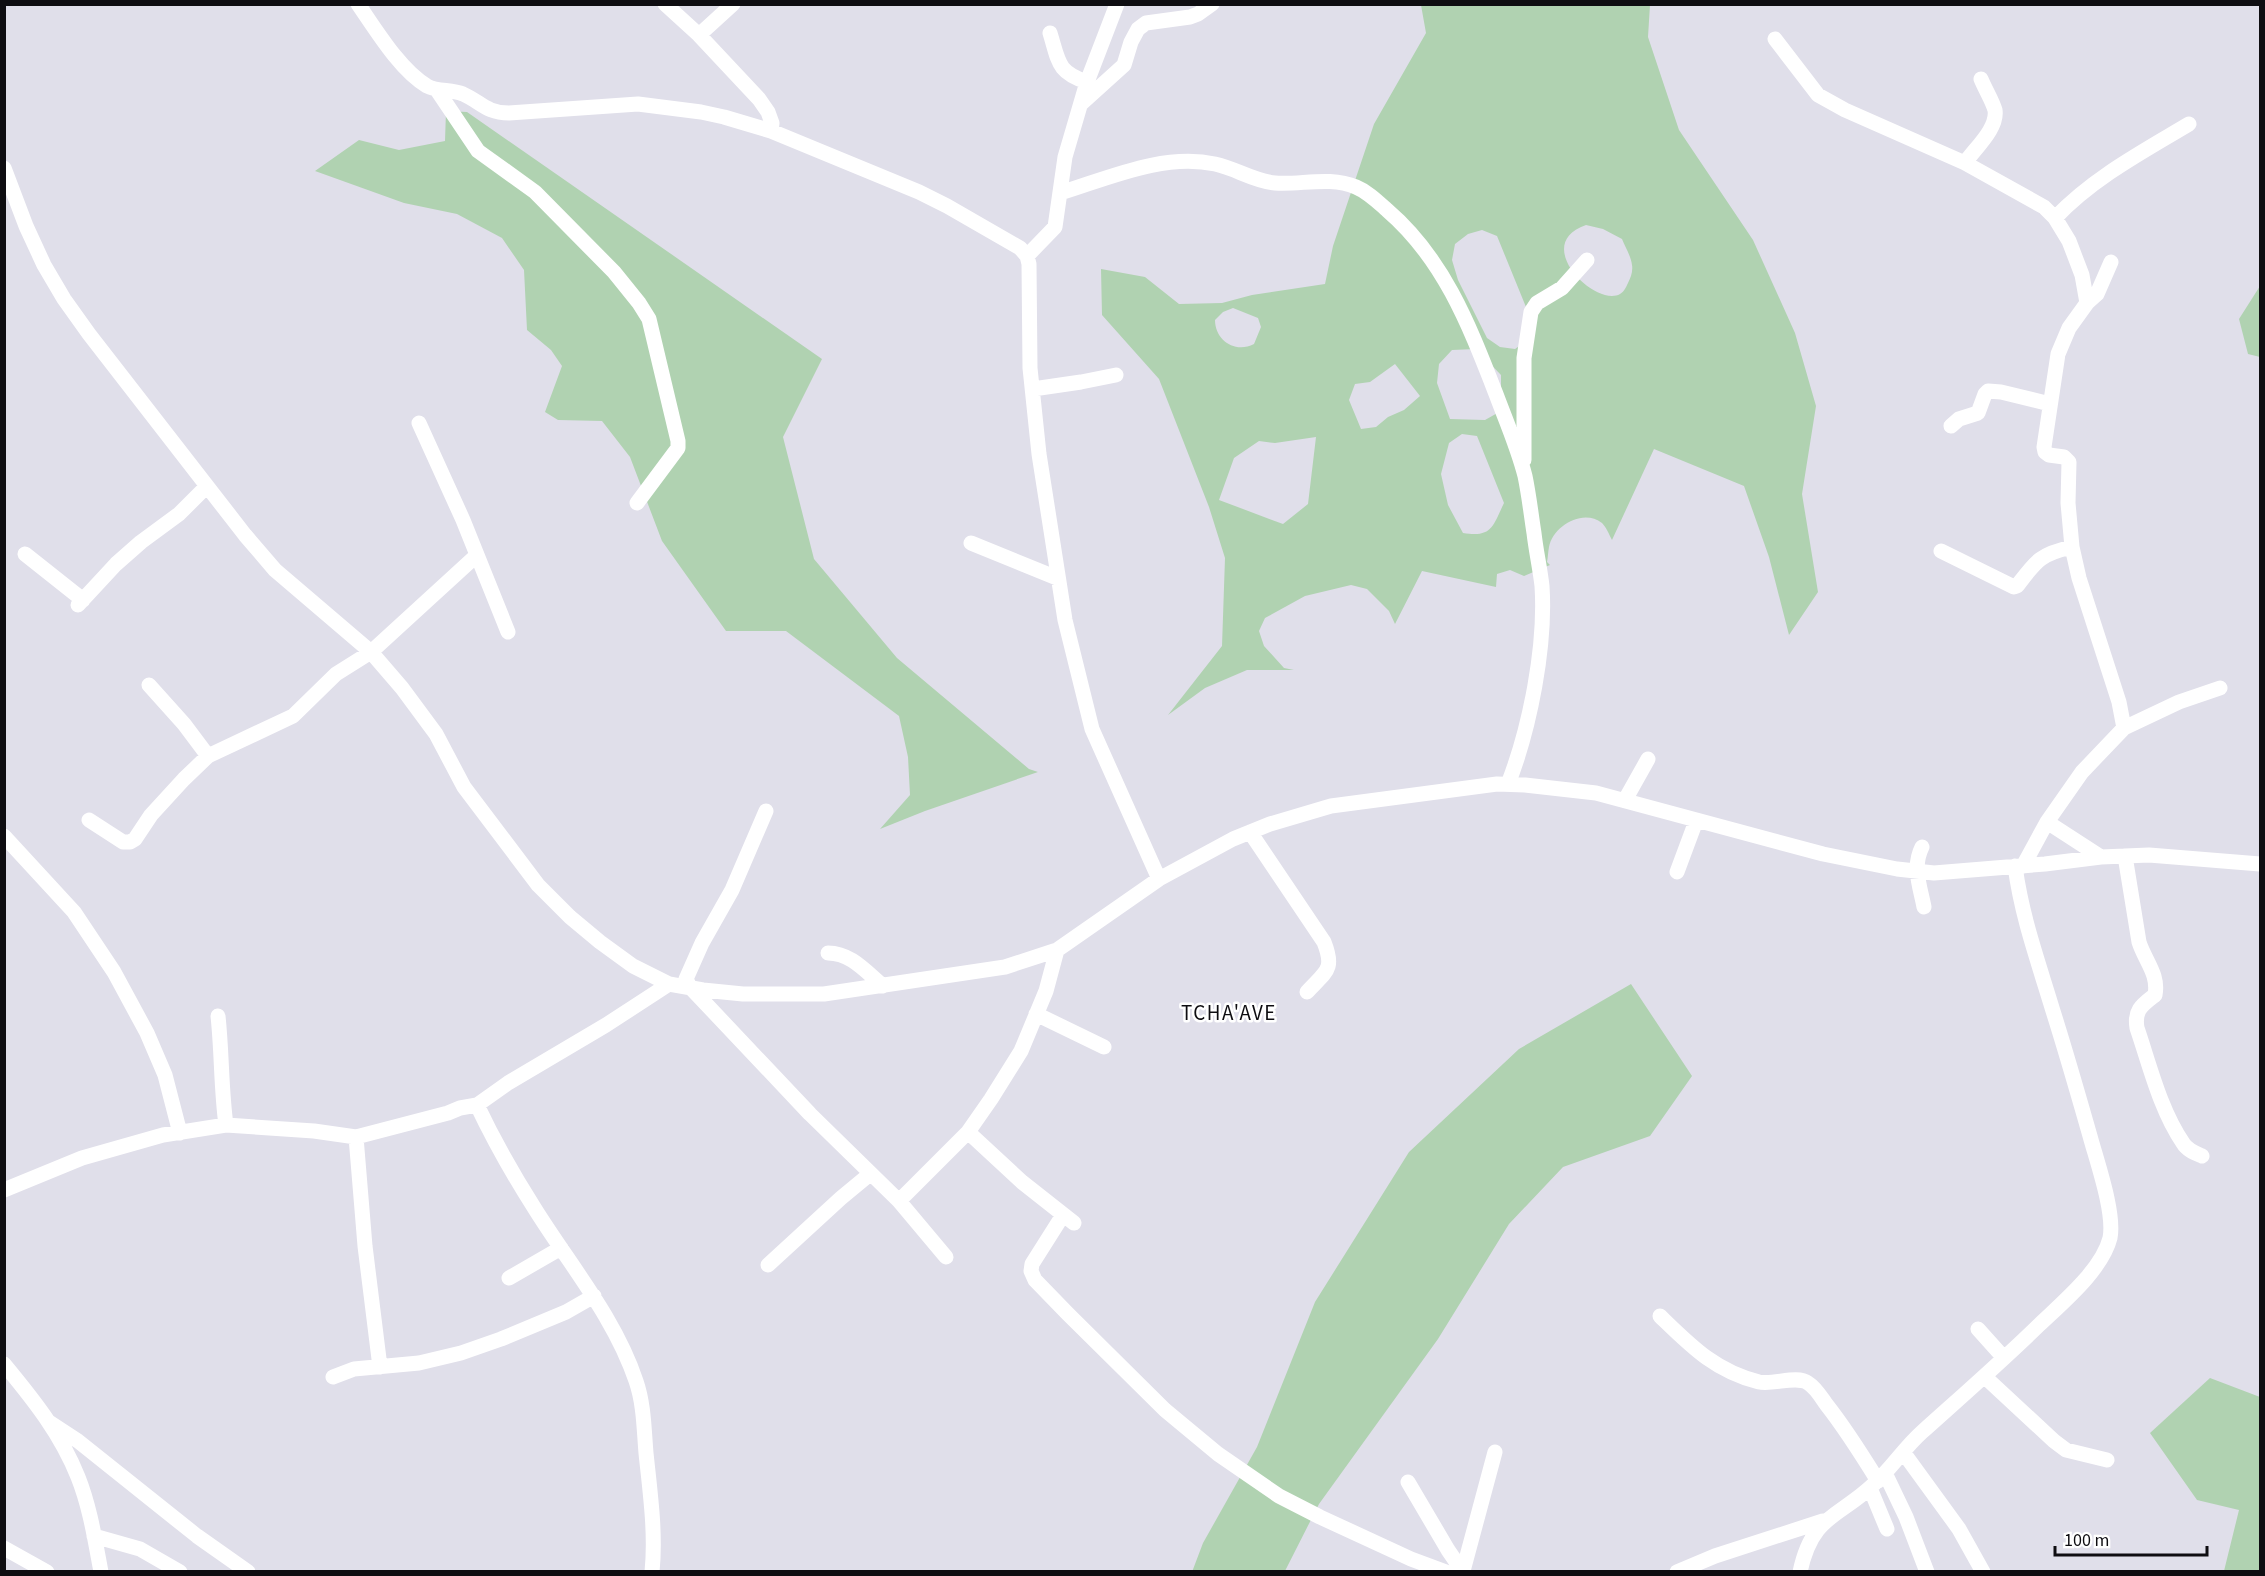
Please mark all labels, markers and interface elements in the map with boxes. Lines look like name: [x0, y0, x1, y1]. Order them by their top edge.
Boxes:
district label: TCHA'AVE: [1181, 998, 1277, 1028]
scale bar: [2055, 1519, 2206, 1557]
text: 100 m: [2064, 1528, 2109, 1553]

